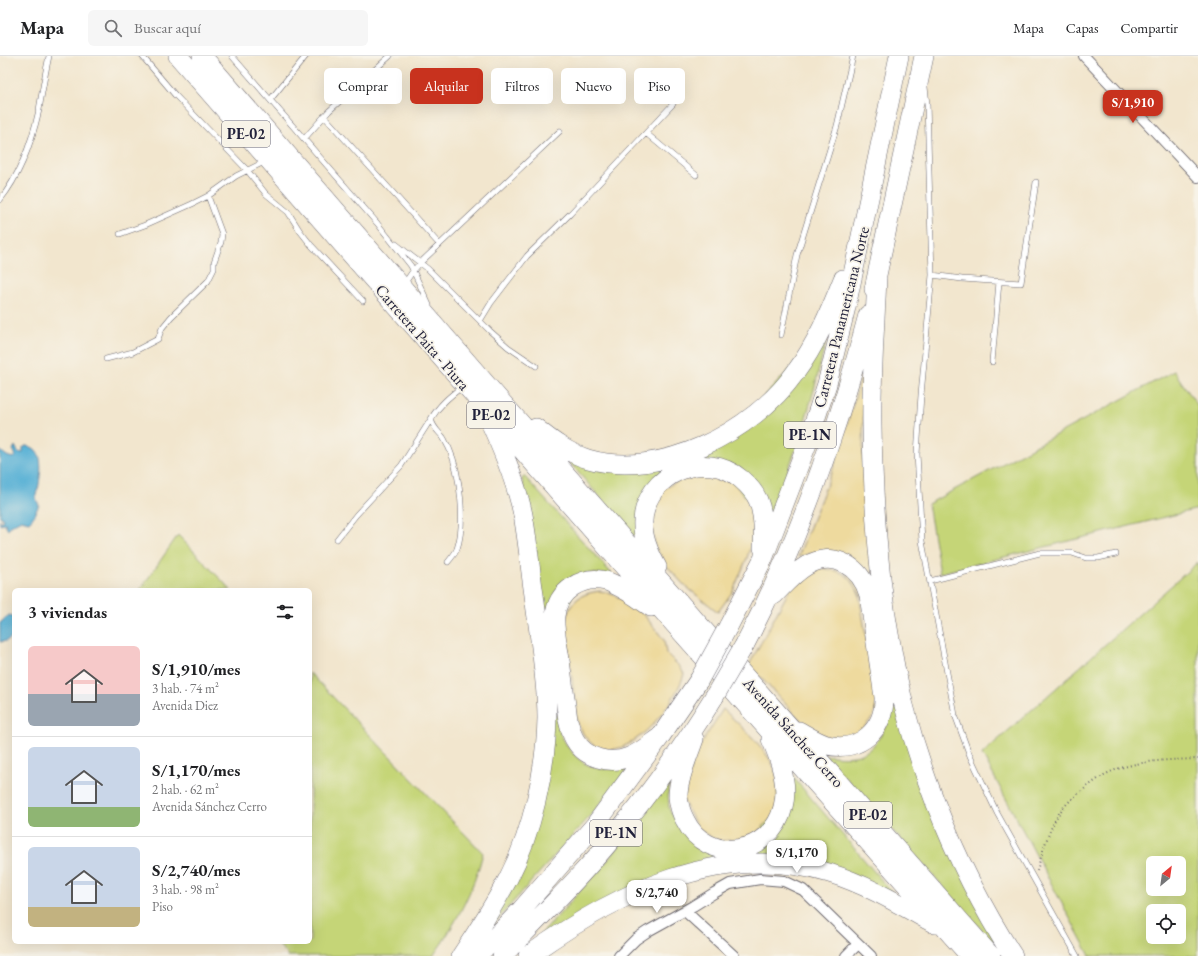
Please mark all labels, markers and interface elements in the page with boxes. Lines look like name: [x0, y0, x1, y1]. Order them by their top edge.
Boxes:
search box: [88, 10, 368, 46]
text: Mapa: [20, 15, 64, 40]
icon: search: [102, 17, 124, 39]
text: Buscar aquí: [134, 18, 201, 37]
text: Mapa: [1013, 19, 1044, 37]
text: Capas: [1066, 19, 1098, 37]
text: Compartir: [1120, 19, 1178, 37]
chip: Comprar: [324, 68, 402, 104]
chip: Alquilar: [410, 68, 483, 104]
chip: Filtros: [491, 68, 553, 104]
chip: Nuevo: [561, 68, 626, 104]
chip: Piso: [634, 68, 685, 104]
pin: S/1,910: [1096, 90, 1170, 124]
text: S/1,910: [1112, 94, 1154, 111]
road number: PE-02: [222, 121, 270, 147]
street label: Carretera Panamericana Norte: [809, 224, 874, 410]
street label: Carretera Paita - Piura: [371, 280, 475, 395]
road number: PE-02: [467, 402, 515, 428]
road number: PE-1N: [784, 422, 836, 448]
text: 3 viviendas: [28, 601, 107, 623]
icon: filters: [274, 601, 296, 623]
text: S/1,910/mes: [152, 658, 240, 680]
icon: home: [60, 662, 108, 710]
street label: Avenida Sánchez Cerro: [738, 672, 849, 792]
text: 3 hab. · 74 m²: [152, 680, 219, 697]
text: Avenida Diez: [152, 697, 218, 714]
text: S/1,170/mes: [152, 759, 240, 781]
icon: home: [60, 763, 108, 811]
text: 2 hab. · 62 m²: [152, 781, 219, 798]
text: Avenida Sánchez Cerro: [152, 798, 267, 815]
road number: PE-02: [844, 802, 892, 828]
road number: PE-1N: [590, 820, 642, 846]
pin: S/1,170: [760, 840, 834, 874]
text: S/1,170: [776, 844, 818, 861]
north arrow: [1146, 856, 1186, 896]
map controls: [1146, 856, 1186, 944]
text: S/2,740/mes: [152, 859, 240, 881]
icon: home: [60, 863, 108, 911]
pin: S/2,740: [620, 880, 694, 914]
text: 3 hab. · 98 m²: [152, 881, 219, 898]
text: S/2,740: [636, 884, 678, 901]
text: Piso: [152, 898, 173, 915]
button: locate: [1146, 904, 1186, 944]

